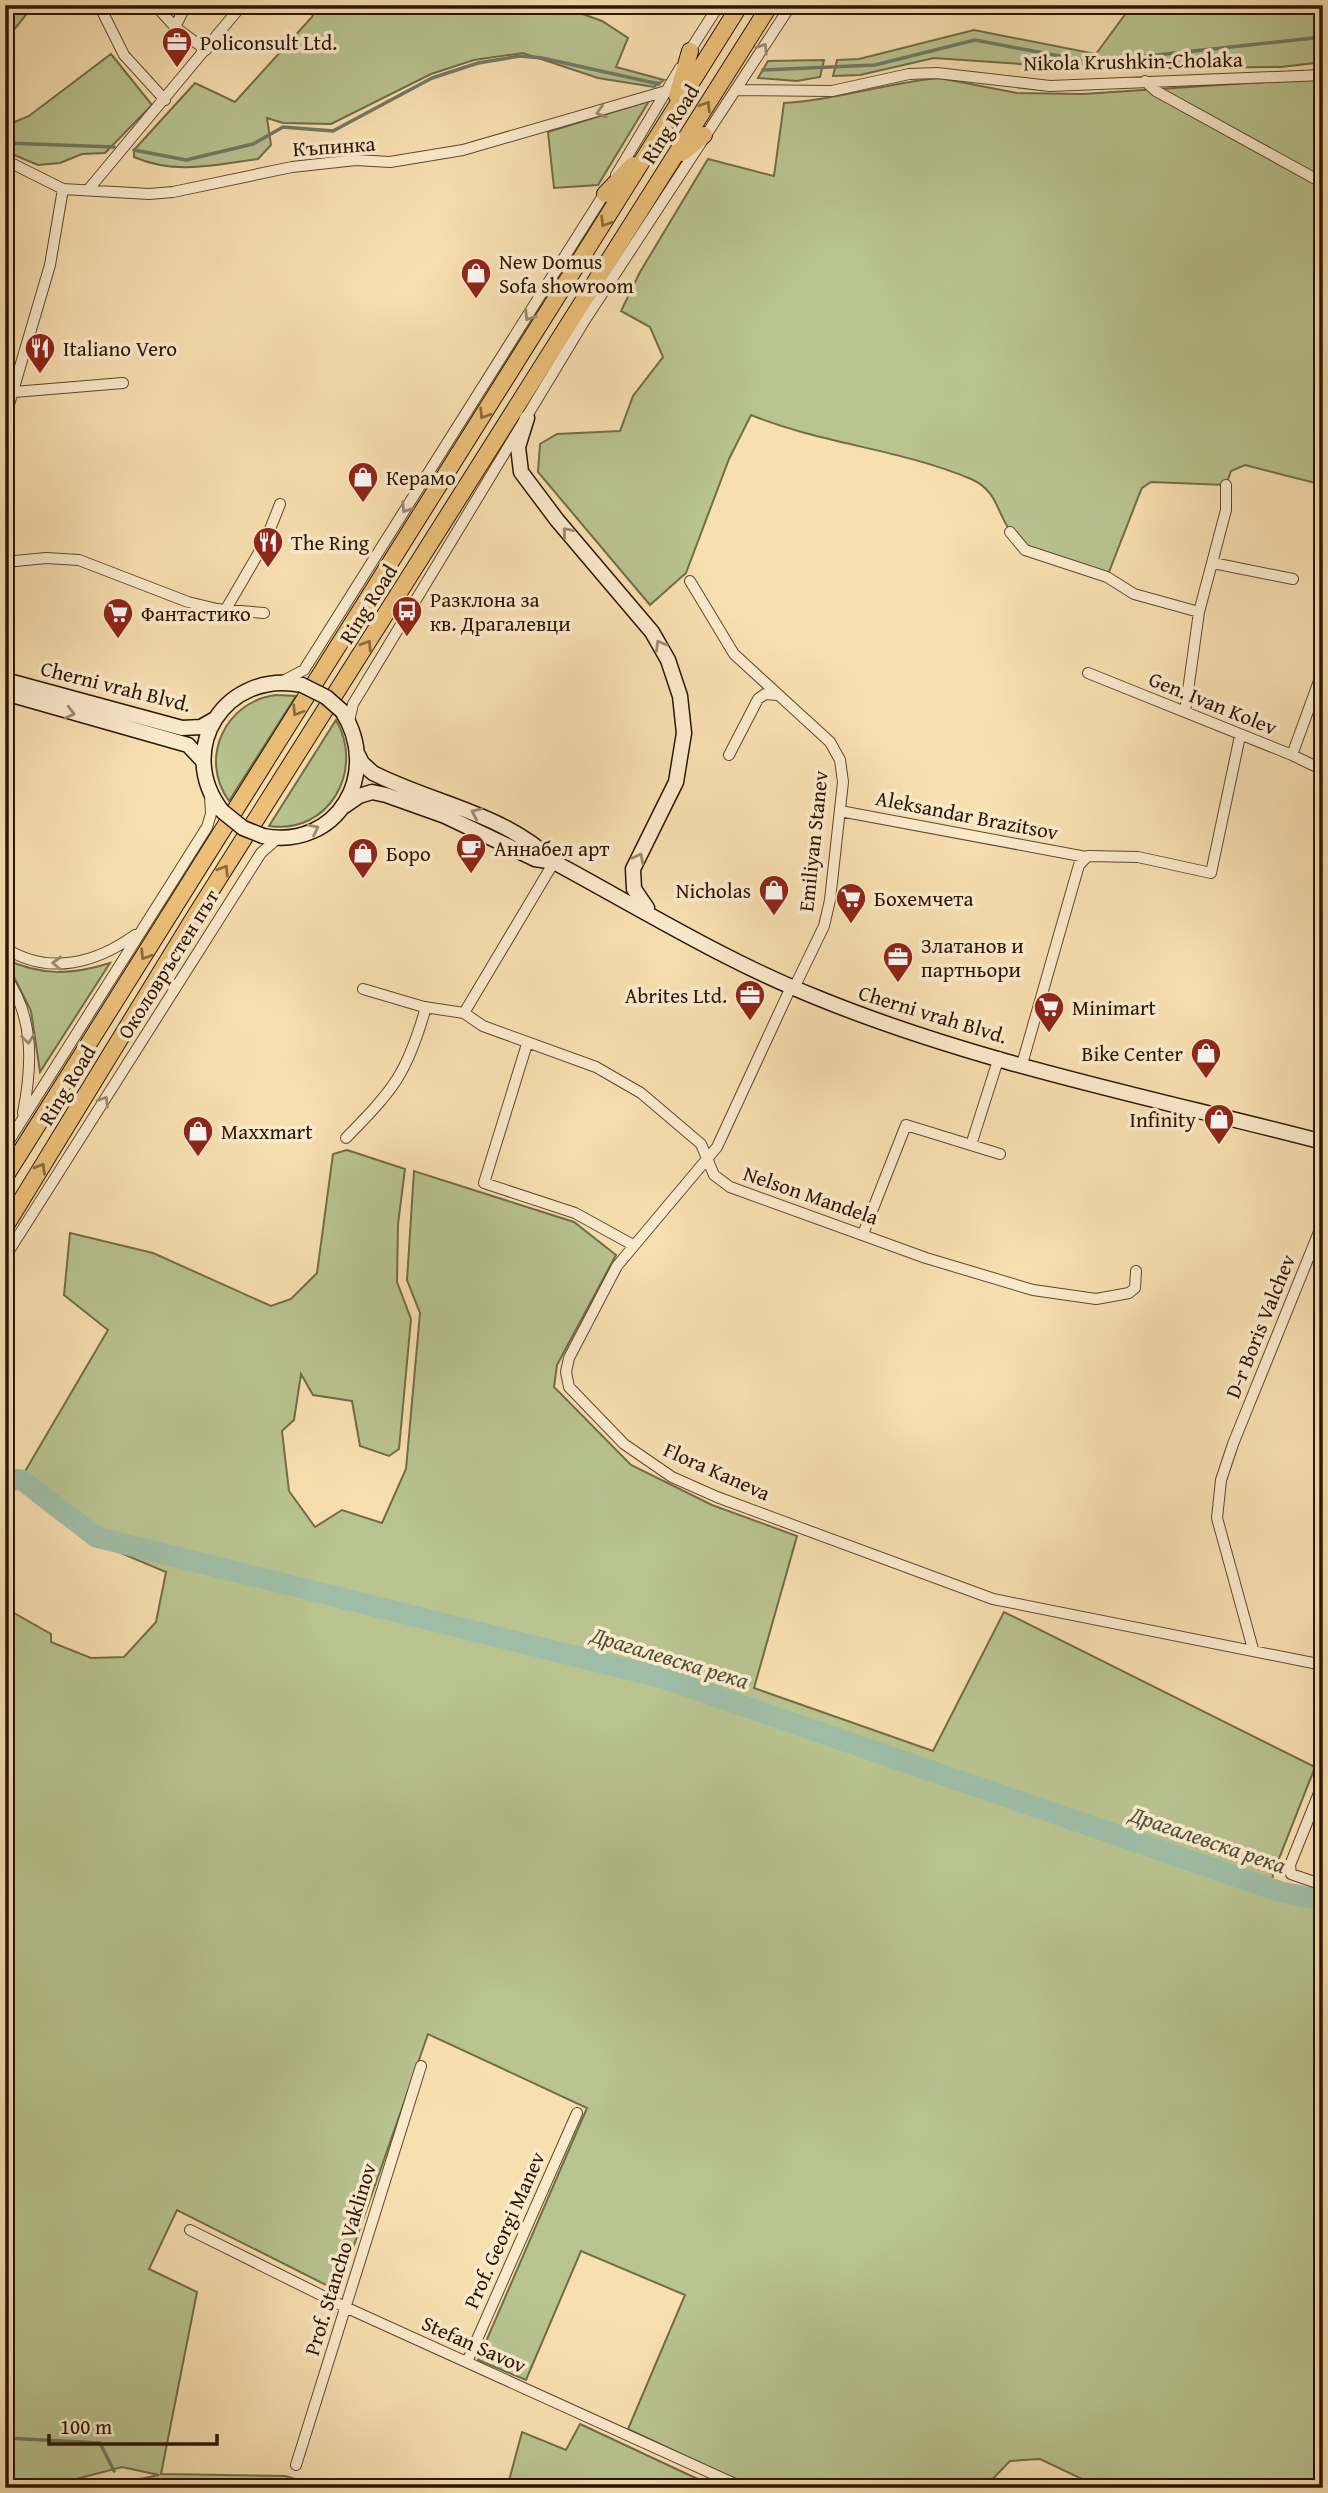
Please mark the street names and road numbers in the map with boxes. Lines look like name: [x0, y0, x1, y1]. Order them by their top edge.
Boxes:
street label: Nikola Krushkin-Cholaka: [1023, 44, 1243, 78]
street label: Ring Road: [633, 77, 707, 170]
street label: Къпинка: [292, 128, 376, 164]
street label: Ring Road: [331, 557, 405, 650]
street label: Cherni vrah Blvd.: [38, 652, 194, 720]
street label: Gen. Ivan Kolev: [1144, 663, 1282, 743]
street label: Emiliyan Stanev: [790, 768, 836, 913]
street label: Aleksandar Brazitsov: [873, 782, 1062, 848]
street label: Околовръстен път: [110, 883, 226, 1045]
street label: Cherni vrah Blvd.: [855, 977, 1011, 1051]
street label: Ring Road: [31, 1038, 104, 1131]
street label: Nelson Mandela: [739, 1157, 883, 1233]
street label: D-r Boris Valchev: [1217, 1249, 1303, 1403]
street label: Flora Kaneva: [659, 1434, 775, 1508]
street label: Prof. Georgi Manev: [456, 2146, 553, 2313]
street label: Prof. Stancho Vaklinov: [296, 2158, 384, 2359]
street label: Stefan Savov: [417, 2307, 532, 2381]

